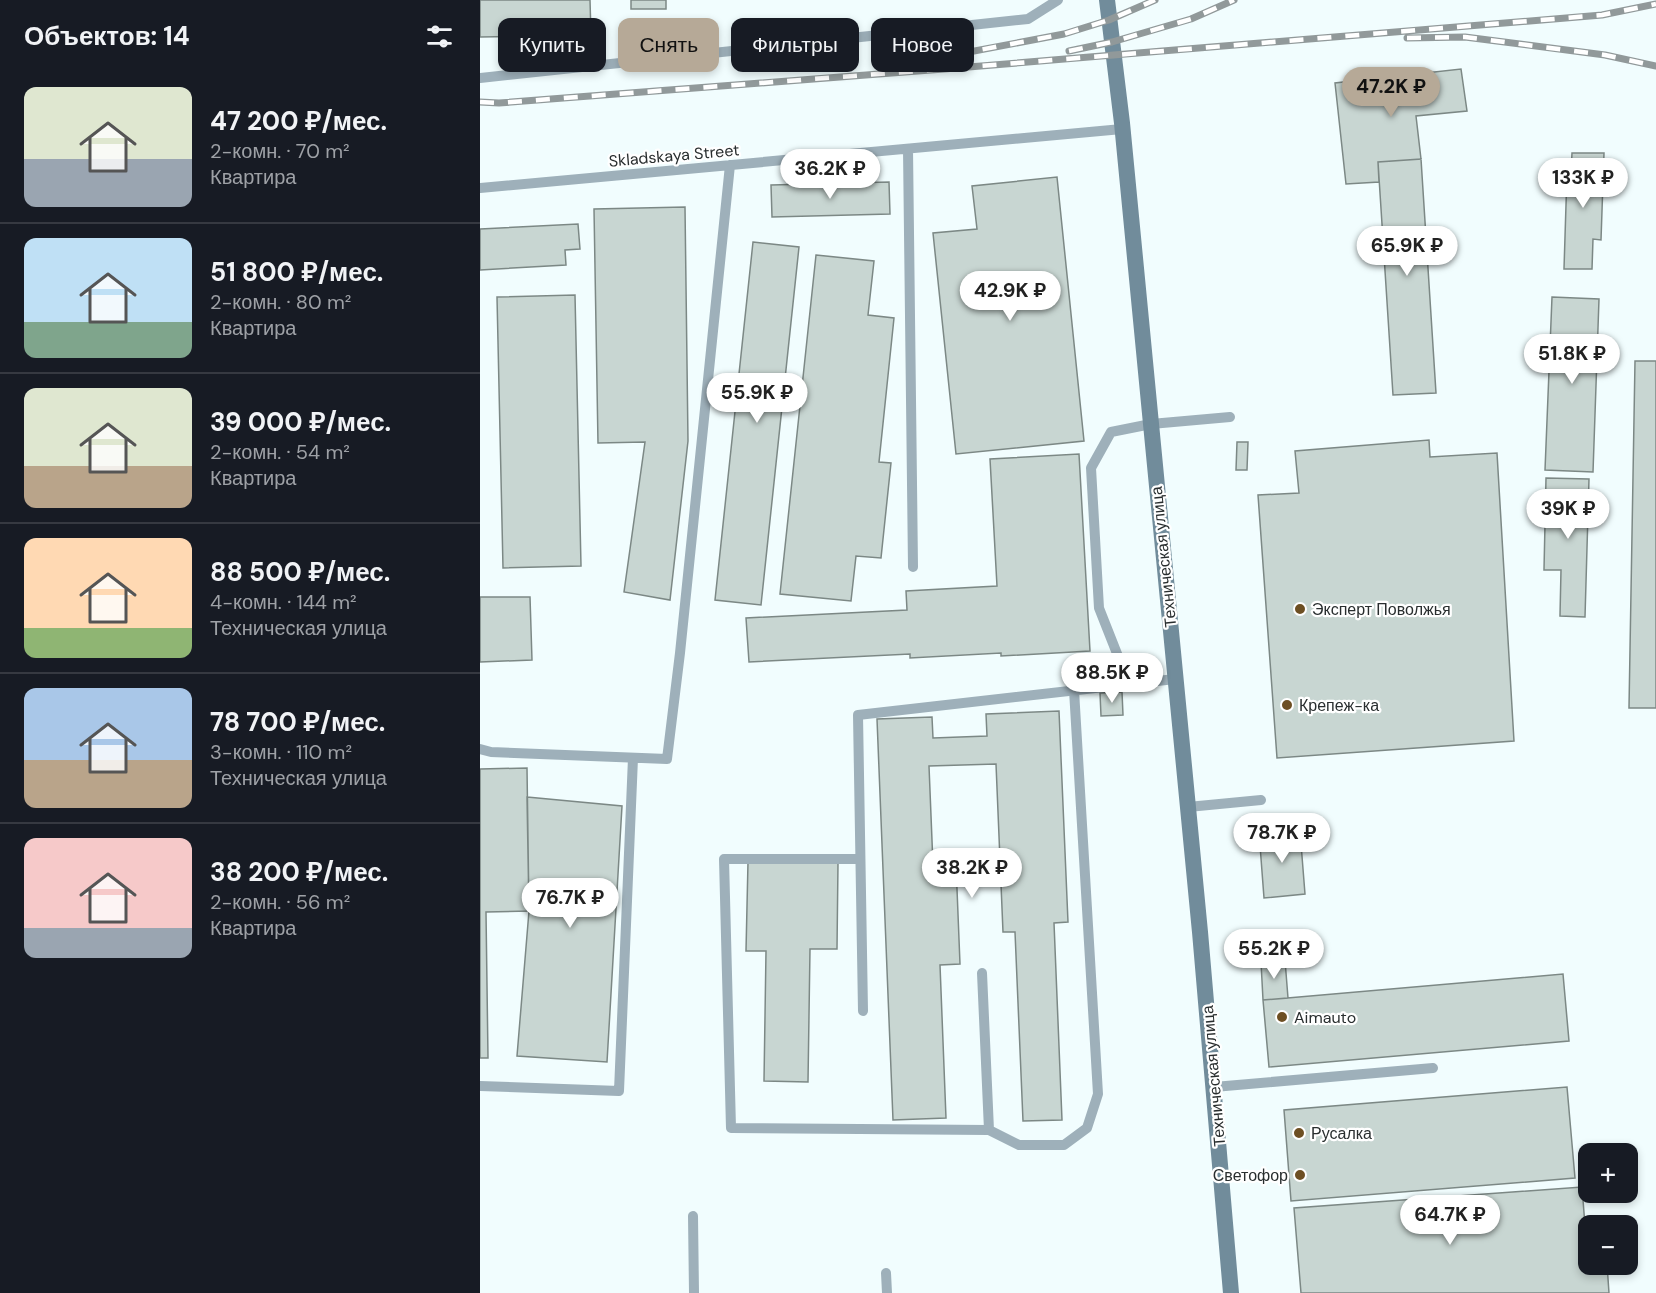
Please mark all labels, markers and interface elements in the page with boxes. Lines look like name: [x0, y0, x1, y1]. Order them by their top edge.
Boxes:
chip: Купить: [498, 18, 606, 72]
chip: Снять: [618, 18, 719, 72]
chip: Фильтры: [731, 18, 859, 72]
chip: Новое: [871, 18, 974, 72]
text: Объектов: 14: [24, 19, 190, 53]
icon: filters: [423, 20, 456, 53]
pin: 47.2K ₽: [1336, 67, 1446, 118]
text: 47.2K ₽: [1356, 73, 1426, 99]
text: 47 200 ₽/мес.: [210, 104, 387, 138]
icon: home: [72, 111, 144, 183]
text: 2-комн. · 70 m²: [210, 138, 350, 164]
street label: Skladskaya Street: [608, 139, 740, 172]
pin: 36.2K ₽: [775, 149, 885, 200]
text: 36.2K ₽: [794, 155, 866, 181]
pin: 133K ₽: [1534, 158, 1632, 209]
text: Квартира: [210, 164, 296, 190]
text: 133K ₽: [1552, 164, 1614, 190]
pin: 65.9K ₽: [1352, 226, 1462, 277]
text: 65.9K ₽: [1371, 232, 1443, 258]
text: 51 800 ₽/мес.: [210, 255, 383, 289]
icon: home: [72, 262, 144, 334]
pin: 42.9K ₽: [955, 271, 1065, 322]
text: 42.9K ₽: [974, 277, 1046, 303]
text: 2-комн. · 80 m²: [210, 289, 351, 315]
text: Квартира: [210, 315, 296, 341]
pin: 51.8K ₽: [1517, 334, 1627, 385]
text: 51.8K ₽: [1538, 340, 1606, 366]
pin: 55.9K ₽: [702, 373, 812, 424]
text: 55.9K ₽: [721, 379, 793, 405]
text: 39 000 ₽/мес.: [210, 405, 391, 439]
icon: home: [72, 412, 144, 484]
text: 2-комн. · 54 m²: [210, 439, 350, 465]
text: Квартира: [210, 465, 296, 491]
street label: Техническая улица: [1146, 485, 1181, 628]
pin: 39K ₽: [1526, 489, 1610, 540]
text: 39K ₽: [1540, 495, 1596, 521]
text: 88 500 ₽/мес.: [210, 555, 390, 589]
icon: home: [72, 562, 144, 634]
text: 4-комн. · 144 m²: [210, 589, 357, 615]
place label: Эксперт Поволжья: [1312, 599, 1451, 620]
marker: Эксперт Поволжья: [1293, 602, 1307, 616]
text: Техническая улица: [210, 615, 387, 641]
pin: 88.5K ₽: [1057, 653, 1167, 704]
text: 88.5K ₽: [1075, 659, 1149, 685]
place label: Крепеж-ка: [1299, 695, 1379, 716]
marker: Крепеж-ка: [1280, 698, 1294, 712]
text: 78 700 ₽/мес.: [210, 705, 385, 739]
icon: home: [72, 712, 144, 784]
text: 3-комн. · 110 m²: [210, 739, 352, 765]
text: Техническая улица: [210, 765, 387, 791]
pin: 78.7K ₽: [1227, 813, 1337, 864]
text: 78.7K ₽: [1247, 819, 1317, 845]
pin: 38.2K ₽: [917, 848, 1027, 899]
text: 38.2K ₽: [936, 854, 1008, 880]
text: 38 200 ₽/мес.: [210, 855, 388, 889]
icon: home: [72, 862, 144, 934]
pin: 76.7K ₽: [515, 878, 625, 929]
text: 76.7K ₽: [536, 884, 604, 910]
text: 2-комн. · 56 m²: [210, 889, 350, 915]
text: Квартира: [210, 915, 296, 941]
pin: 55.2K ₽: [1219, 929, 1329, 980]
text: 55.2K ₽: [1238, 935, 1310, 961]
street label: Техническая улица: [1197, 1004, 1230, 1147]
place label: Aimauto: [1294, 1007, 1356, 1028]
marker: Aimauto: [1275, 1010, 1289, 1024]
place label: Русалка: [1311, 1123, 1372, 1144]
marker: Русалка: [1292, 1126, 1306, 1140]
map controls: [1578, 1143, 1638, 1275]
button: +: [1578, 1143, 1638, 1203]
place label: Светофор: [1213, 1165, 1288, 1186]
marker: Светофор: [1293, 1168, 1307, 1182]
pin: 64.7K ₽: [1395, 1195, 1505, 1246]
text: 64.7K ₽: [1414, 1201, 1486, 1227]
button: −: [1578, 1215, 1638, 1275]

